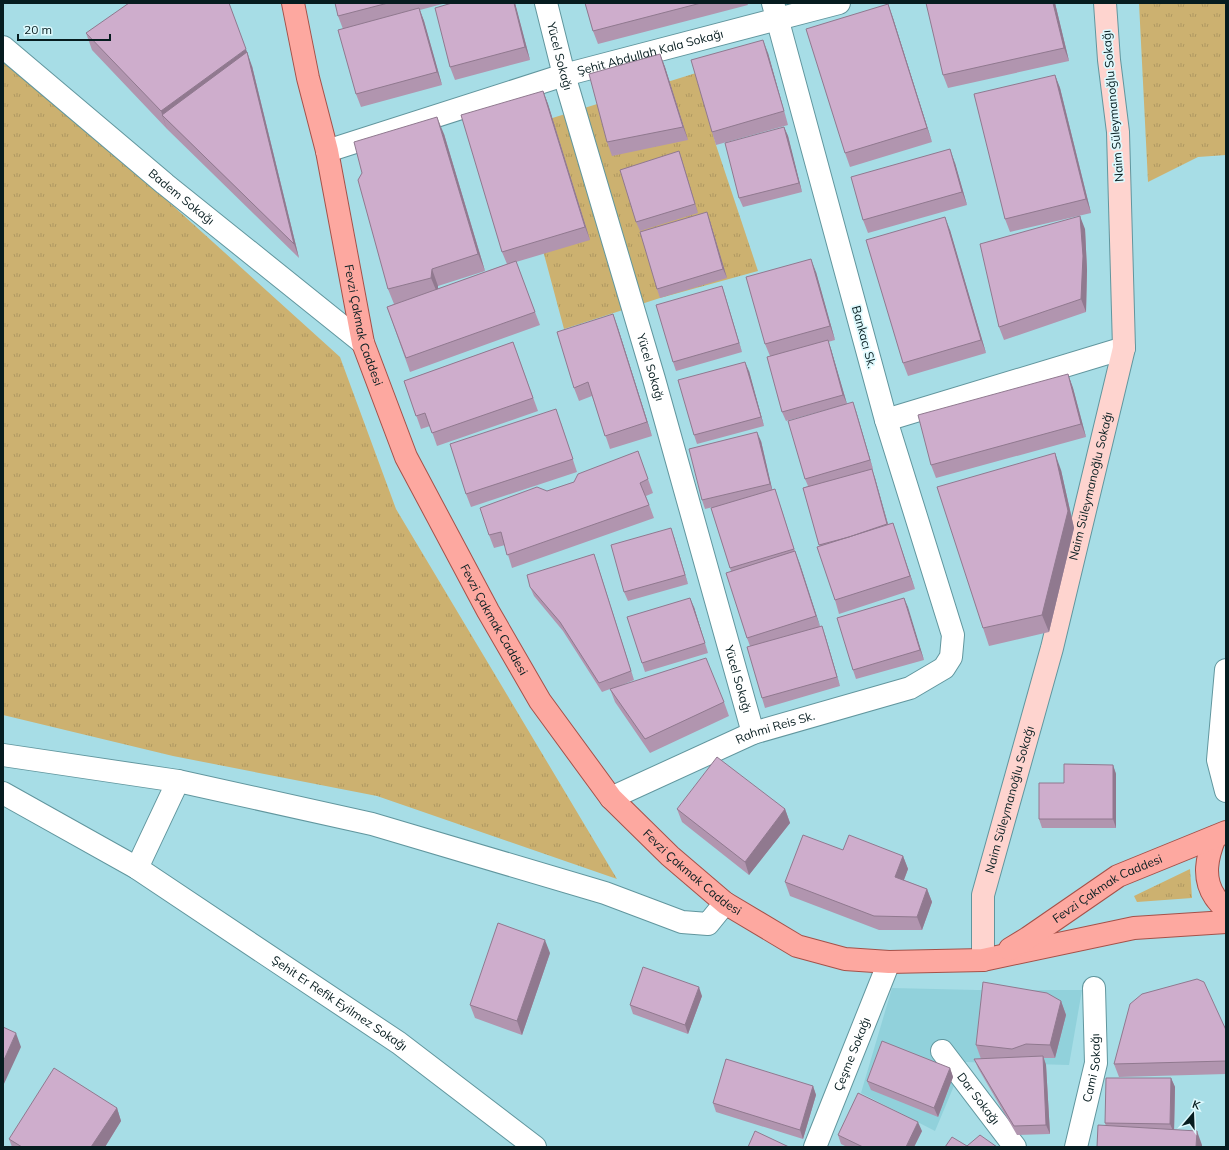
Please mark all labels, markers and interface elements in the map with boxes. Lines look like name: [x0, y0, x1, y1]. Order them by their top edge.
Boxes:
scale bar: [18, 16, 110, 42]
street label: Yücel Sokağı: [544, 20, 576, 92]
text: 20 m: [24, 22, 52, 37]
street label: Şehit Abdullah Kala Sokağı: [575, 26, 725, 78]
street label: Naim Süleymanoğlu Sokağı: [1098, 30, 1127, 183]
street label: Badem Sokağı: [146, 165, 218, 228]
street label: Fevzi Çakmak Caddesi: [341, 263, 386, 388]
street label: Bankacı Sk.: [849, 304, 880, 370]
street label: Yücel Sokağı: [634, 331, 668, 403]
street label: Naim Süleymanoğlu Sokağı: [1065, 410, 1115, 562]
street label: Fevzi Çakmak Caddesi: [457, 561, 531, 678]
street label: Yücel Sokağı: [722, 643, 755, 715]
street label: Rahmi Reis Sk.: [733, 708, 816, 747]
street label: Naim Süleymanoğlu Sokağı: [981, 724, 1037, 875]
street label: Fevzi Çakmak Caddesi: [640, 826, 744, 918]
street label: Fevzi Çakmak Caddesi: [1049, 851, 1164, 926]
street label: Şehit Er Refik Eyilmez Sokağı: [269, 952, 411, 1054]
street label: Çeşme Sokağı: [830, 1015, 873, 1093]
street label: Cami Sokağı: [1079, 1033, 1103, 1104]
street label: Dar Sokağı: [954, 1069, 1003, 1127]
north arrow: [1173, 1094, 1213, 1134]
text: K: [1191, 1097, 1203, 1113]

